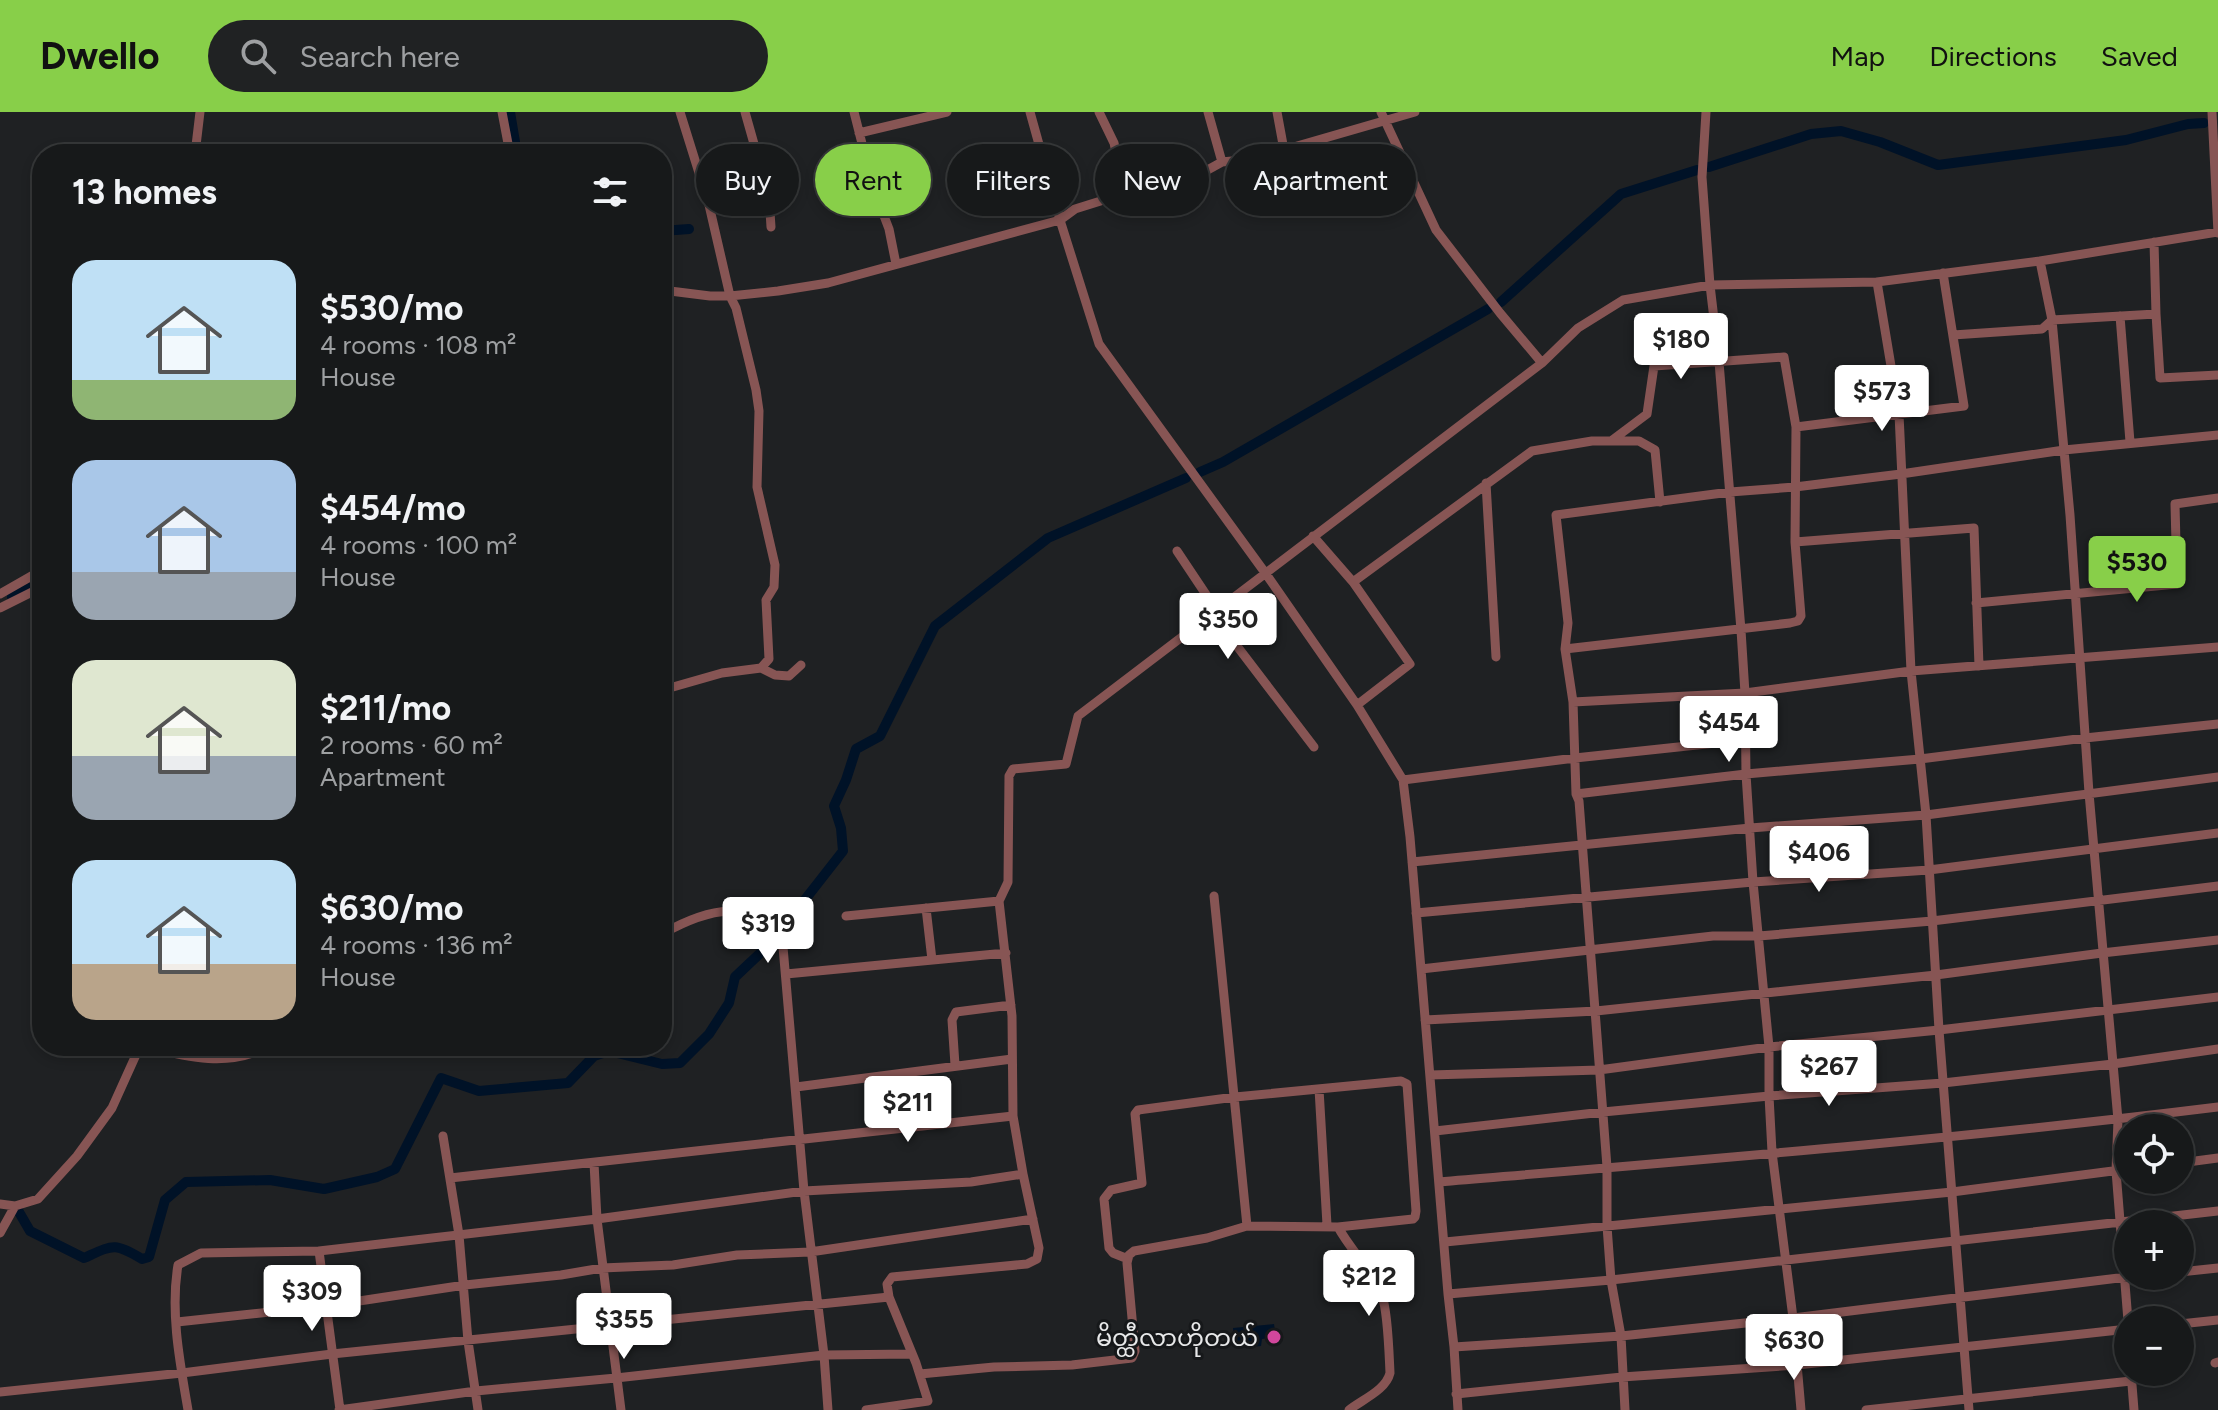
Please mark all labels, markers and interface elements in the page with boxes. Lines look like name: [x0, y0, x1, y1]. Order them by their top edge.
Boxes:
search box: [208, 20, 768, 92]
text: Dwello: [40, 33, 160, 79]
icon: search: [236, 34, 280, 78]
text: Search here: [300, 38, 460, 75]
text: Map: [1831, 39, 1885, 73]
text: Directions: [1929, 39, 2057, 73]
text: Saved: [2101, 39, 2178, 73]
chip: Buy: [696, 144, 799, 216]
chip: Rent: [815, 144, 931, 216]
chip: Filters: [947, 144, 1079, 216]
chip: New: [1095, 144, 1209, 216]
chip: Apartment: [1225, 144, 1416, 216]
icon: filters: [588, 170, 632, 214]
text: 13 homes: [72, 172, 217, 213]
text: $530/mo: [320, 288, 464, 329]
icon: home: [136, 292, 232, 388]
pin: $180: [1634, 313, 1728, 381]
text: $180: [1652, 323, 1710, 355]
text: 4 rooms · 108 m²: [320, 329, 517, 361]
text: House: [320, 361, 395, 393]
pin: $573: [1835, 365, 1929, 433]
text: $573: [1853, 375, 1911, 407]
text: $454/mo: [320, 488, 466, 529]
icon: home: [136, 492, 232, 588]
text: 4 rooms · 100 m²: [320, 529, 517, 561]
pin: $530: [2090, 536, 2184, 604]
text: $530: [2107, 546, 2167, 578]
text: House: [320, 561, 395, 593]
pin: $350: [1181, 593, 1275, 661]
text: $350: [1198, 603, 1258, 635]
text: $211/mo: [320, 688, 451, 729]
icon: home: [136, 692, 232, 788]
pin: $454: [1682, 696, 1776, 764]
text: $454: [1698, 706, 1760, 738]
text: 2 rooms · 60 m²: [320, 729, 503, 761]
text: Apartment: [320, 761, 446, 793]
pin: $406: [1772, 826, 1866, 894]
text: $406: [1788, 836, 1850, 868]
text: $630/mo: [320, 888, 464, 929]
icon: home: [136, 892, 232, 988]
pin: $319: [721, 897, 815, 965]
text: $319: [741, 907, 795, 939]
text: 4 rooms · 136 m²: [320, 929, 513, 961]
text: House: [320, 961, 395, 993]
pin: $267: [1782, 1040, 1876, 1108]
text: $267: [1800, 1050, 1859, 1082]
pin: $211: [861, 1076, 955, 1144]
text: $211: [882, 1086, 934, 1118]
map controls: [2114, 1114, 2194, 1386]
button: locate: [2114, 1114, 2194, 1194]
button: +: [2114, 1210, 2194, 1290]
pin: $212: [1322, 1250, 1416, 1318]
text: $212: [1341, 1260, 1397, 1292]
pin: $309: [265, 1265, 359, 1333]
text: $309: [282, 1275, 342, 1307]
pin: $355: [577, 1293, 671, 1361]
text: $355: [594, 1303, 654, 1335]
button: −: [2114, 1306, 2194, 1386]
pin: $630: [1747, 1314, 1841, 1382]
place label: မိတ္ထီလာဟိုတယ်: [1096, 1322, 1258, 1357]
text: $630: [1764, 1324, 1824, 1356]
marker: မိတ္ထီလာဟိုတယ်: [1265, 1328, 1283, 1346]

